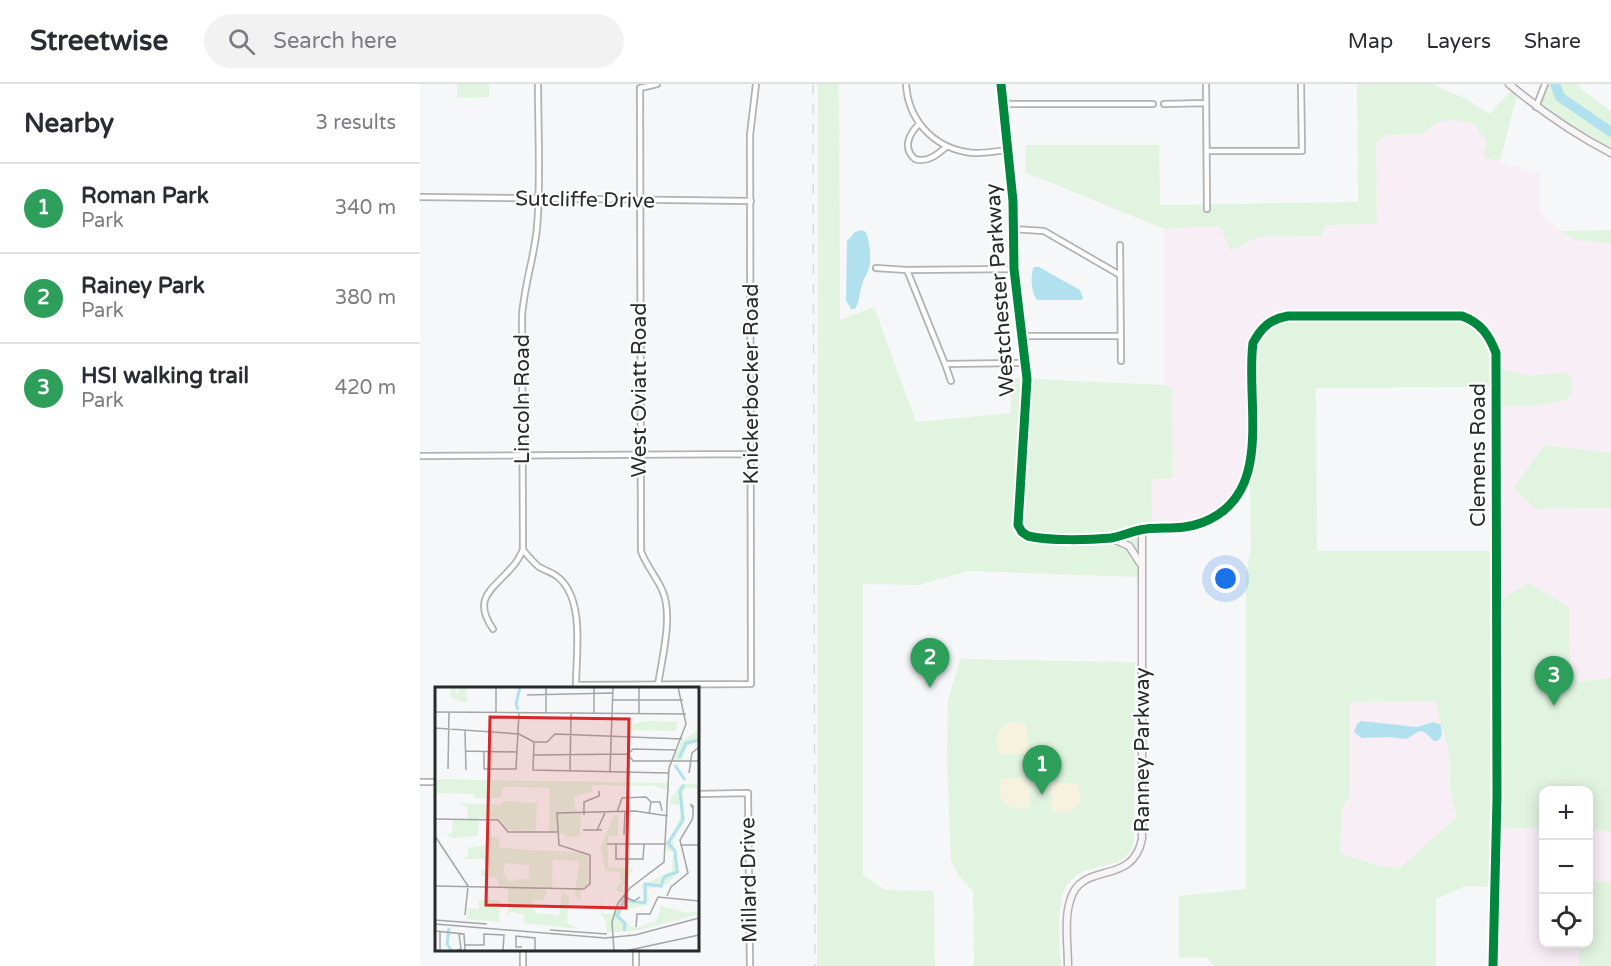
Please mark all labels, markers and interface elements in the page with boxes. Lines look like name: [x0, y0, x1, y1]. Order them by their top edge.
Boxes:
search box: [204, 14, 624, 68]
text: Streetwise: [30, 24, 168, 58]
icon: search: [225, 25, 258, 58]
text: Search here: [273, 28, 397, 54]
text: Map: [1348, 29, 1393, 54]
text: Layers: [1426, 29, 1491, 54]
text: Share: [1524, 29, 1581, 54]
text: Nearby: [24, 108, 114, 139]
text: 3 results: [316, 111, 396, 135]
text: Roman Park: [81, 183, 209, 209]
street label: Westchester Parkway: [980, 183, 1020, 397]
street label: Sutcliffe Drive: [515, 186, 655, 214]
text: 1: [37, 196, 50, 220]
text: 340 m: [335, 196, 396, 220]
text: Park: [81, 209, 124, 233]
text: Rainey Park: [81, 273, 205, 299]
street label: Knickerbocker Road: [739, 283, 764, 485]
text: 2: [37, 286, 50, 310]
text: 380 m: [335, 286, 396, 310]
text: Park: [81, 299, 124, 323]
street label: West Oviatt Road: [627, 303, 652, 477]
street label: Lincoln Road: [510, 334, 535, 464]
text: HSI walking trail: [81, 363, 249, 389]
text: 3: [37, 376, 50, 400]
text: 420 m: [335, 376, 396, 400]
street label: Clemens Road: [1466, 383, 1491, 527]
text: Park: [81, 389, 124, 413]
your location: [1211, 564, 1240, 593]
pin: 2: [910, 638, 950, 688]
pin: 3: [1534, 656, 1574, 706]
street label: Ranney Parkway: [1130, 667, 1155, 833]
inset map: [435, 687, 699, 951]
pin: 1: [1022, 746, 1062, 795]
map controls: [1539, 786, 1593, 948]
button: +: [1539, 786, 1593, 840]
street label: Millard Drive: [735, 817, 763, 943]
button: −: [1539, 840, 1593, 894]
button: locate: [1539, 894, 1593, 948]

